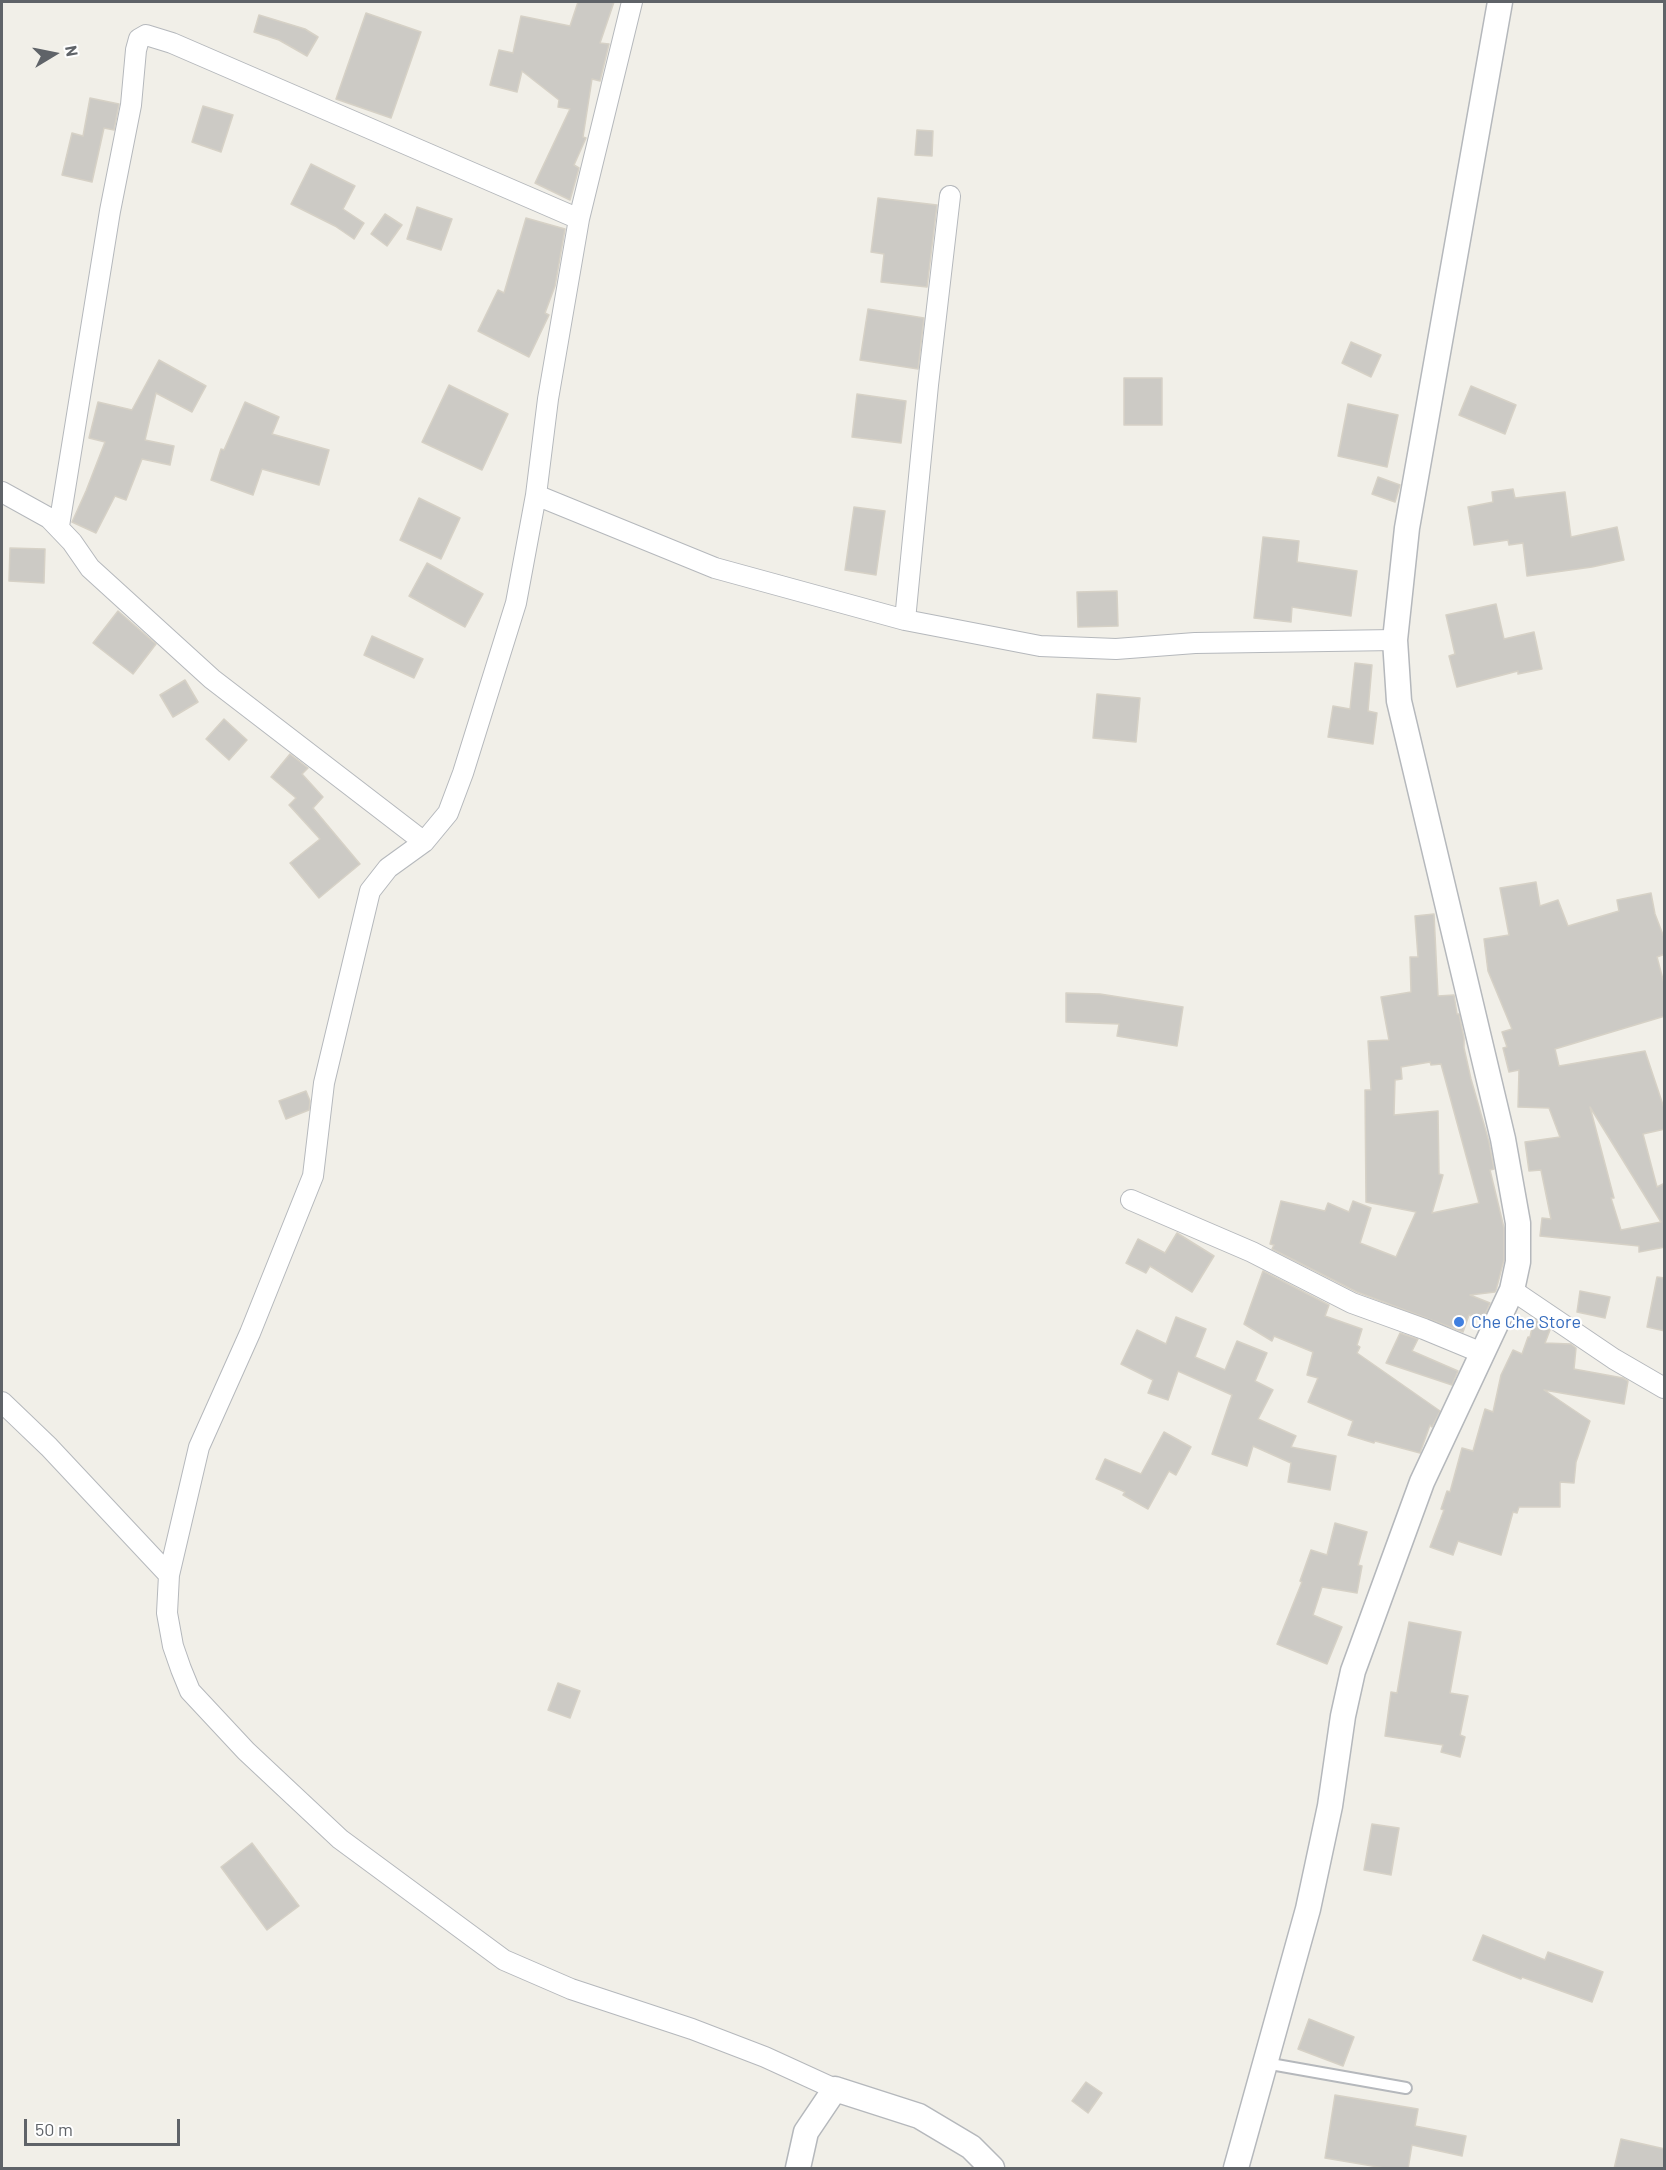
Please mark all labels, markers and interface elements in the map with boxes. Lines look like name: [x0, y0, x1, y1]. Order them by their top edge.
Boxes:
north arrow: [24, 24, 84, 84]
text: N: [62, 44, 82, 58]
place label: Che Che Store: [1471, 1311, 1581, 1333]
marker: Che Che Store: [1452, 1315, 1466, 1329]
scale bar: [27, 2107, 183, 2145]
text: 50 m: [35, 2118, 73, 2140]

